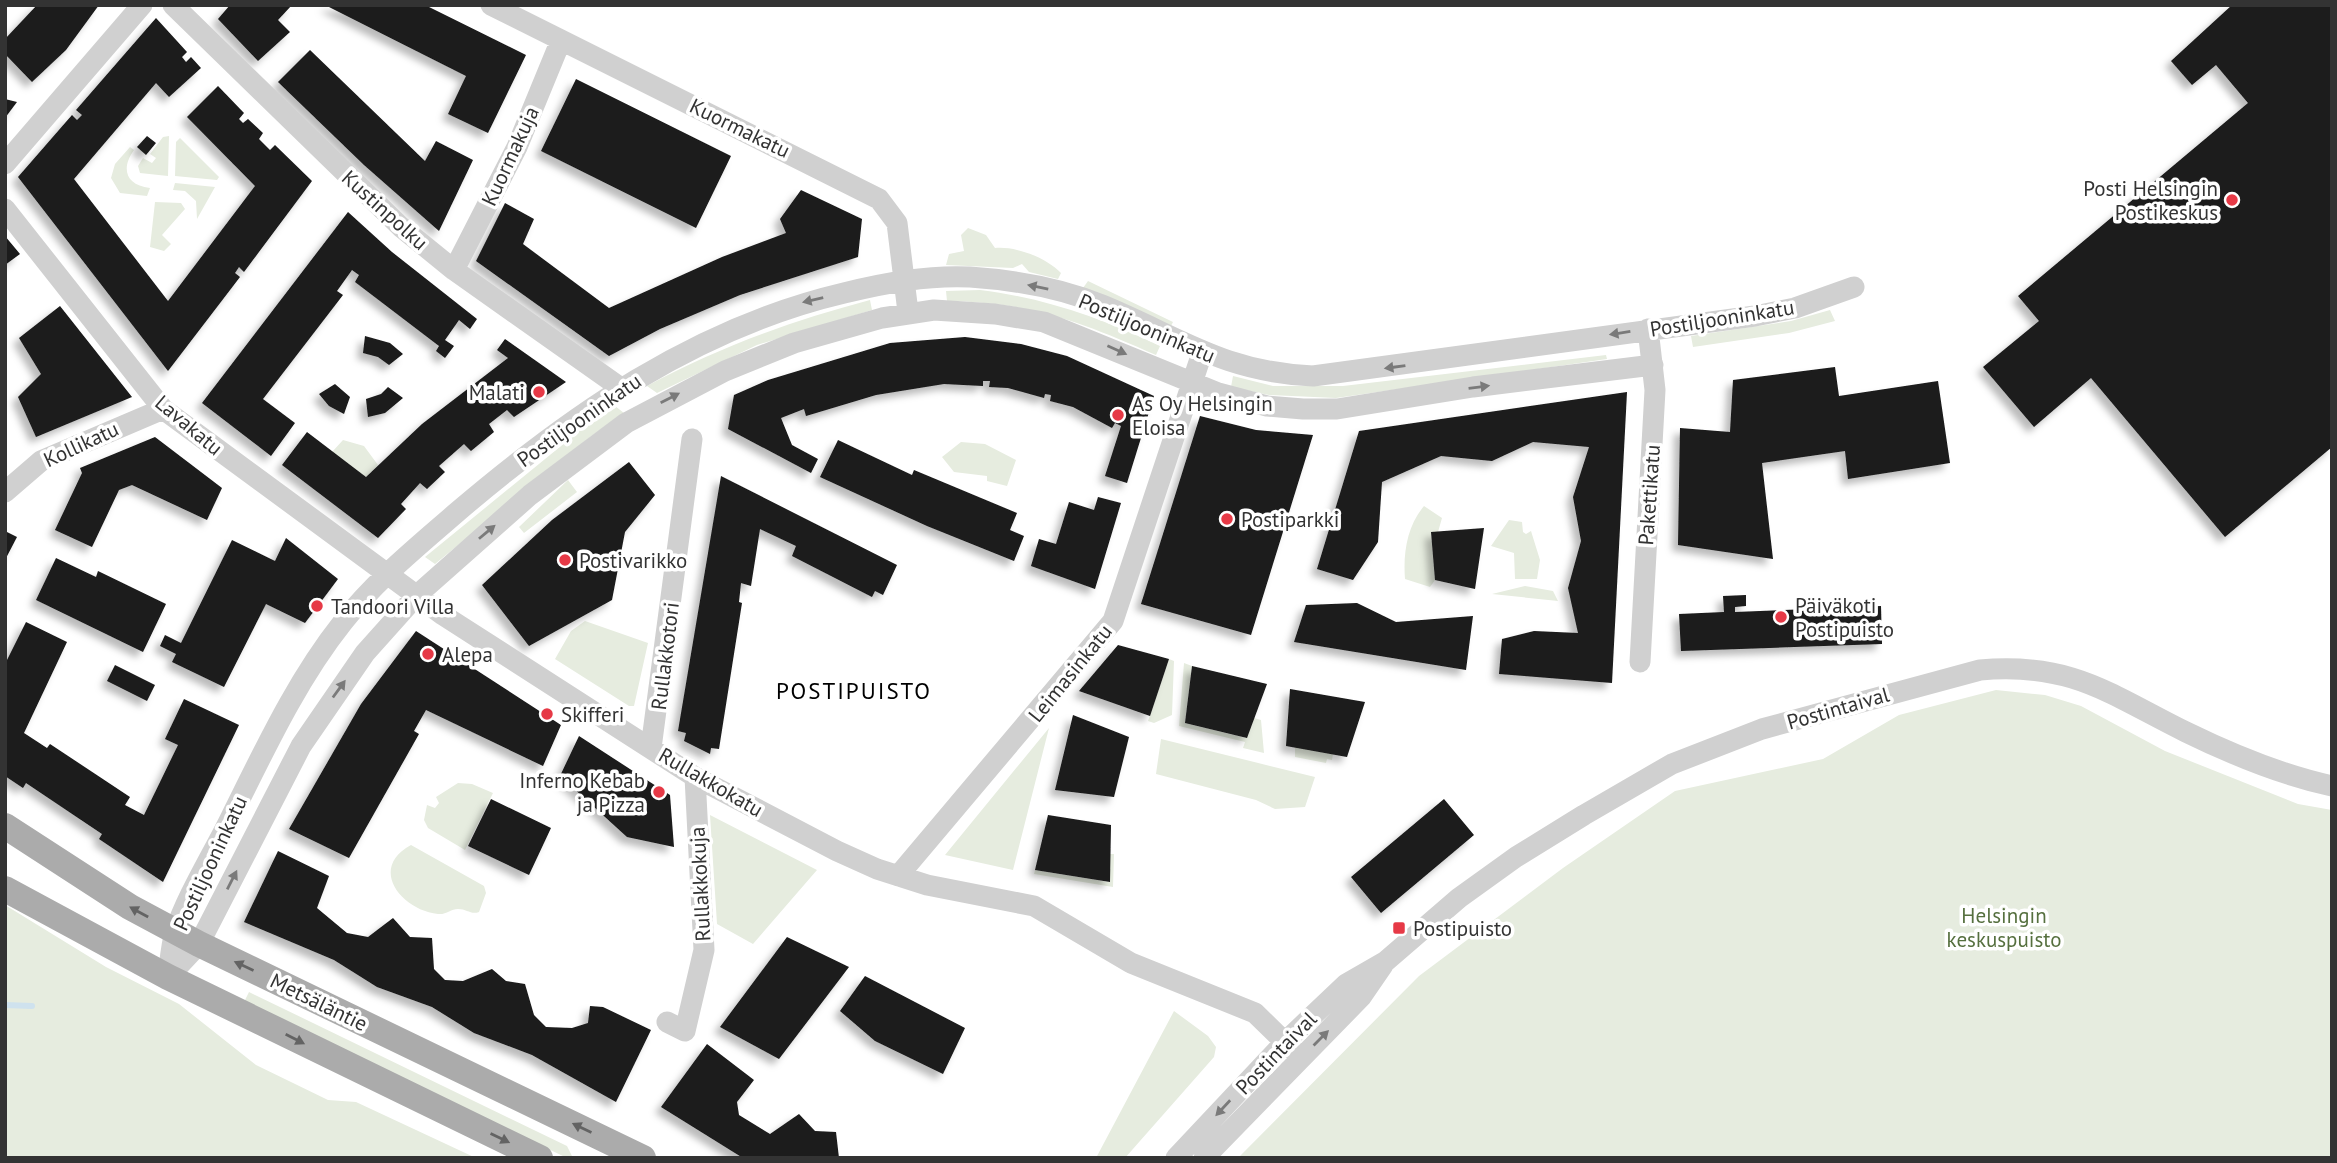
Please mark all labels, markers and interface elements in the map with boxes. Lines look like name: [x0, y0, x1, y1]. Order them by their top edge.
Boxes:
street label: Kuormakatu: [685, 92, 795, 164]
street label: Kuormakuja: [475, 102, 545, 210]
street label: Kustinpolku: [336, 164, 434, 256]
place label: Posti Helsingin Postikeskus: [2083, 175, 2218, 226]
marker: Posti Helsingin Postikeskus: [2224, 192, 2240, 208]
one-way arrow: [1027, 281, 1049, 292]
street label: Postiljooninkatu: [1075, 287, 1219, 369]
street label: Postiljooninkatu: [1648, 293, 1796, 343]
one-way arrow: [802, 295, 824, 306]
one-way arrow: [1609, 328, 1631, 339]
one-way arrow: [1107, 344, 1127, 356]
one-way arrow: [1384, 361, 1406, 372]
street label: Postiljooninkatu: [512, 367, 646, 473]
place label: Malati: [469, 379, 525, 406]
one-way arrow: [1468, 381, 1490, 392]
marker: Malati: [531, 384, 547, 400]
street label: Lavakatu: [150, 389, 228, 461]
place label: As Oy Helsingin Eloisa: [1132, 390, 1273, 441]
one-way arrow: [660, 393, 680, 404]
marker: As Oy Helsingin Eloisa: [1110, 407, 1126, 423]
street label: Kollikatu: [39, 415, 123, 473]
street label: Pakettikatu: [1632, 444, 1666, 546]
place label: Postiparkki: [1241, 506, 1340, 533]
marker: Postiparkki: [1219, 511, 1235, 527]
one-way arrow: [477, 524, 495, 539]
place label: Postivarikko: [579, 547, 687, 574]
marker: Postivarikko: [557, 552, 573, 568]
place label: Päiväkoti Postipuisto: [1795, 592, 1894, 643]
place label: Tandoori Villa: [331, 593, 454, 620]
marker: Tandoori Villa: [309, 598, 325, 614]
street label: Rullakkotori: [645, 601, 685, 711]
marker: Päiväkoti Postipuisto: [1773, 609, 1789, 625]
street label: Leimasinkatu: [1022, 619, 1118, 727]
place label: Alepa: [442, 641, 493, 668]
marker: Alepa: [420, 646, 436, 662]
district label: POSTIPUISTO: [776, 676, 932, 705]
one-way arrow: [332, 680, 346, 698]
street label: Postintaival: [1784, 681, 1892, 735]
place label: Skifferi: [561, 701, 624, 728]
marker: Skifferi: [539, 706, 555, 722]
street label: Rullakkokatu: [654, 741, 768, 823]
place label: Inferno Kebab ja Pizza: [519, 767, 645, 818]
marker: Inferno Kebab ja Pizza: [651, 784, 667, 800]
street label: Postiljooninkatu: [167, 791, 253, 935]
street label: Rullakkokuja: [684, 826, 716, 942]
one-way arrow: [227, 870, 238, 890]
park label: Helsingin keskuspuisto: [1947, 902, 2061, 953]
one-way arrow: [129, 906, 149, 918]
place label: Postipuisto: [1413, 915, 1512, 942]
marker: Postipuisto: [1391, 920, 1407, 936]
one-way arrow: [234, 961, 254, 972]
street label: Metsäläntie: [266, 967, 372, 1037]
street label: Postintaival: [1230, 1006, 1322, 1100]
one-way arrow: [1313, 1030, 1329, 1047]
one-way arrow: [285, 1034, 305, 1045]
one-way arrow: [1215, 1099, 1231, 1116]
one-way arrow: [572, 1122, 592, 1134]
one-way arrow: [490, 1133, 510, 1144]

